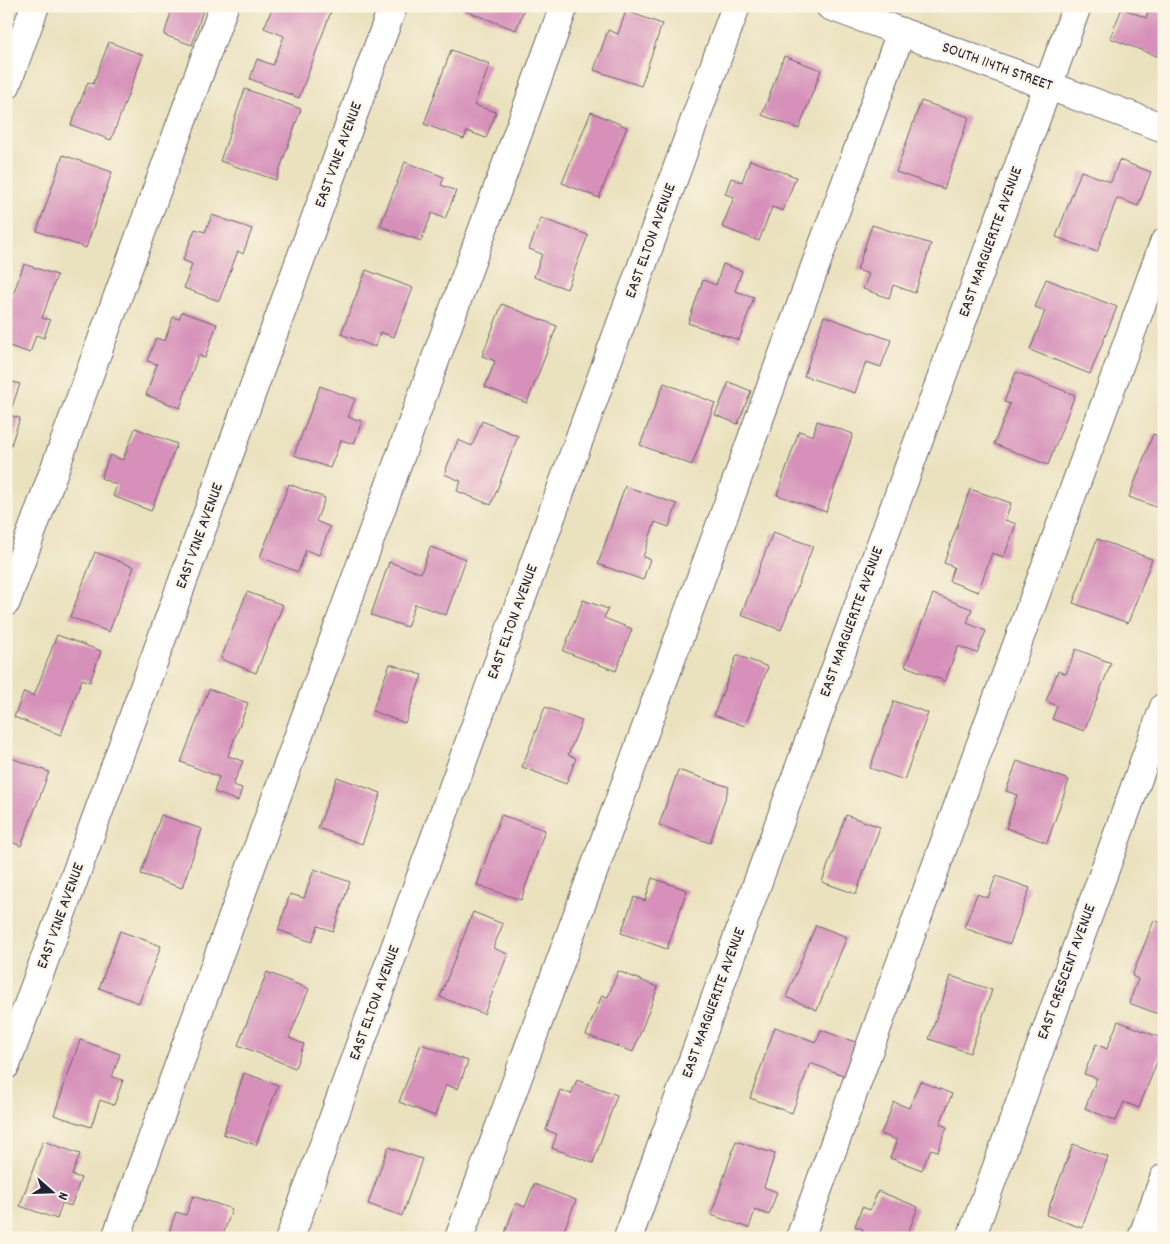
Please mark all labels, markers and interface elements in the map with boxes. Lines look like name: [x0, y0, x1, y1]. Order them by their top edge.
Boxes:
street label: SOUTH 114TH STREET: [938, 36, 1056, 98]
street label: EAST VINE AVENUE: [309, 98, 369, 211]
street label: EAST MARGUERITE AVENUE: [953, 163, 1029, 321]
street label: EAST ELTON AVENUE: [620, 180, 683, 302]
street label: EAST VINE AVENUE: [170, 479, 230, 592]
street label: EAST MARGUERITE AVENUE: [814, 543, 890, 701]
street label: EAST ELTON AVENUE: [482, 561, 545, 683]
street label: EAST VINE AVENUE: [31, 859, 91, 972]
street label: EAST CRESCENT AVENUE: [1032, 900, 1102, 1043]
street label: EAST MARGUERITE AVENUE: [676, 924, 752, 1082]
street label: EAST ELTON AVENUE: [344, 942, 407, 1064]
north arrow: [28, 1166, 78, 1216]
text: N: [52, 1189, 73, 1203]

